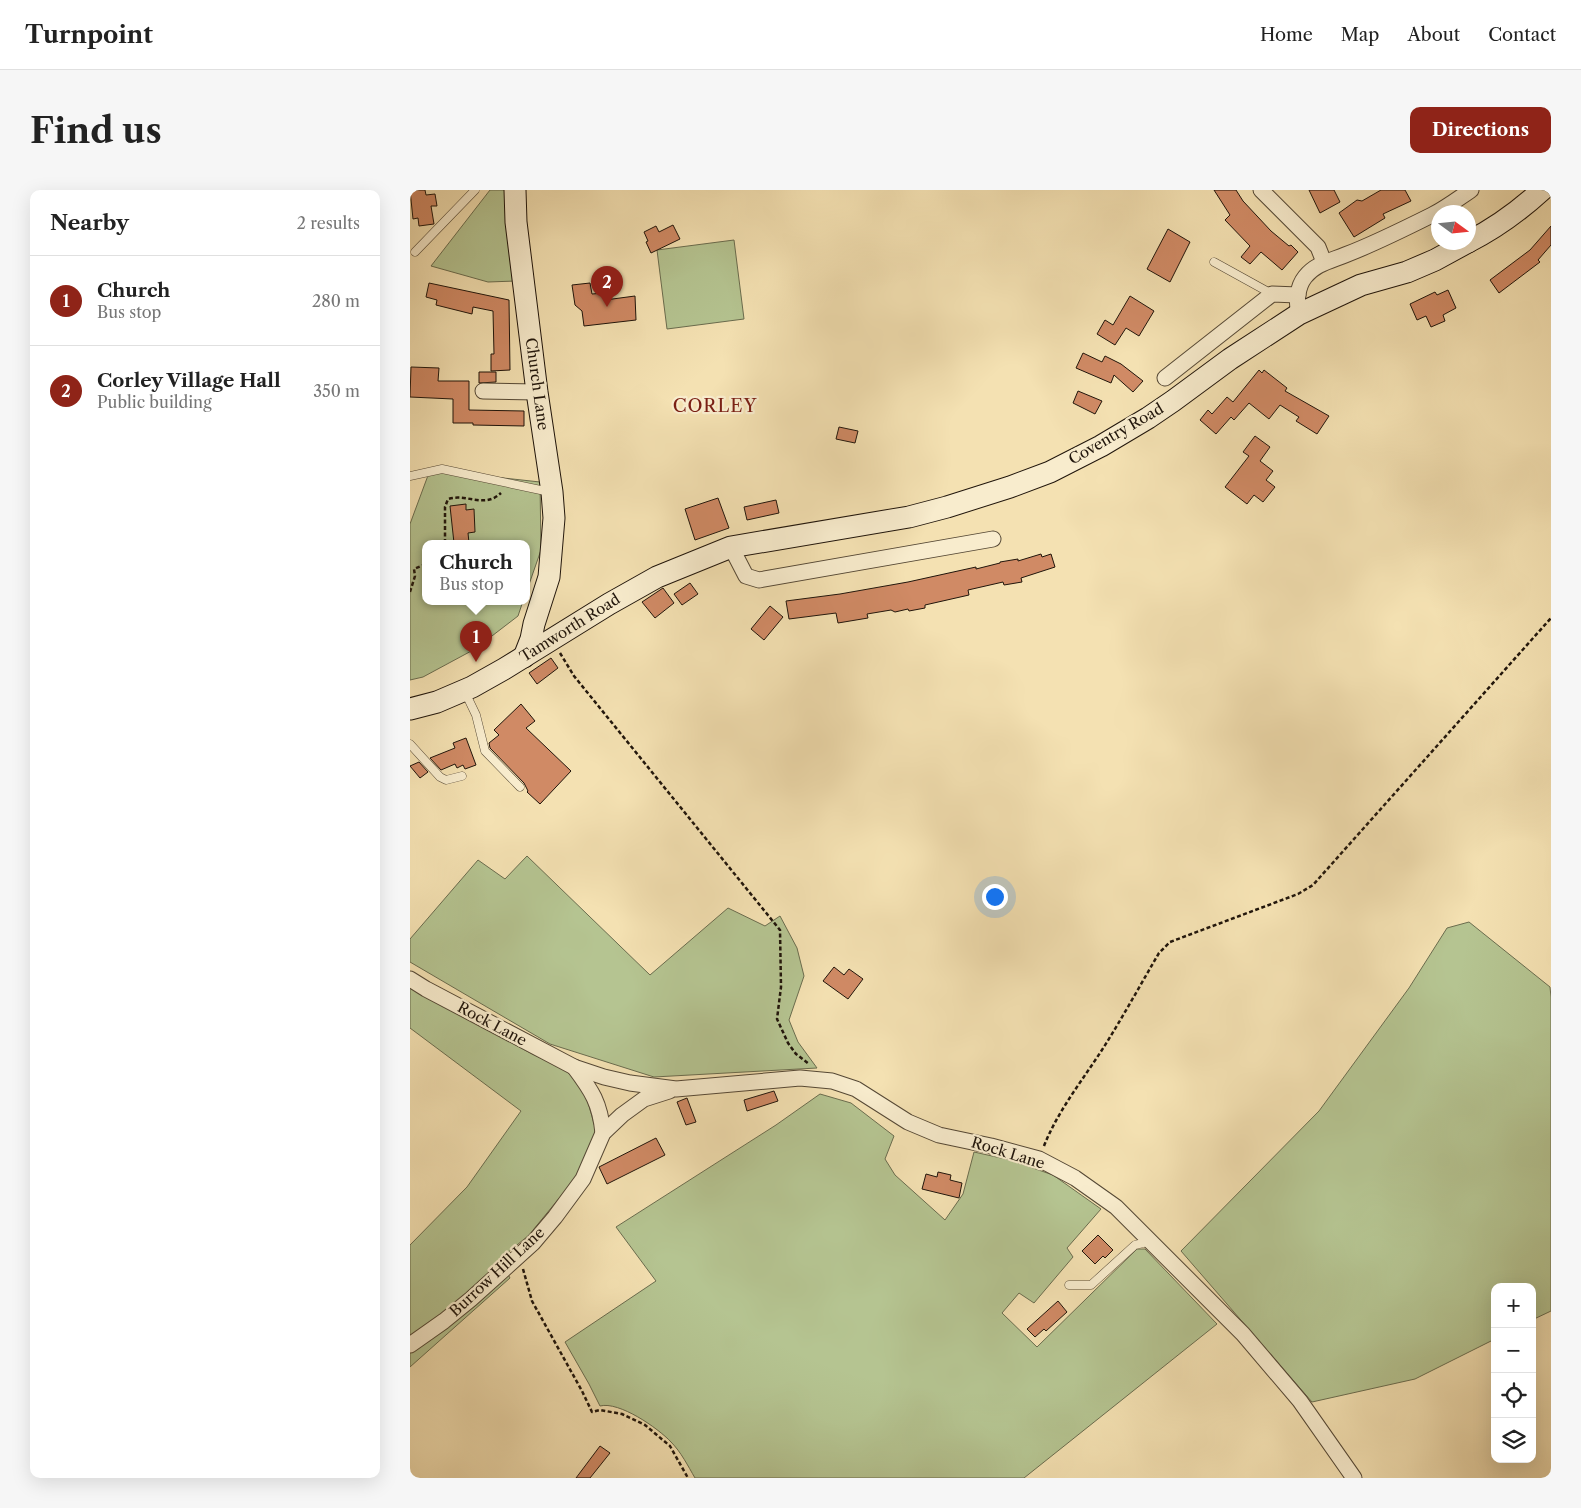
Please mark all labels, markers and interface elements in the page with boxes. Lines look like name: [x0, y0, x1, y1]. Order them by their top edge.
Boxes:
text: Turnpoint: [25, 20, 153, 49]
text: Home: [1260, 24, 1313, 46]
text: Map: [1341, 24, 1379, 46]
text: About: [1407, 24, 1460, 46]
text: Contact: [1488, 24, 1556, 46]
button: Directions: [1410, 107, 1551, 153]
text: Find us: [30, 109, 162, 152]
north arrow: [1431, 205, 1476, 250]
text: Nearby: [50, 210, 129, 235]
text: 2 results: [297, 213, 360, 233]
pin: 2: [591, 266, 623, 307]
text: Church: [97, 279, 170, 302]
text: 1: [62, 291, 70, 311]
text: 280 m: [312, 291, 360, 311]
text: Bus stop: [97, 302, 161, 322]
street label: Church Lane: [522, 337, 553, 431]
text: Corley Village Hall: [97, 369, 281, 392]
text: 2: [61, 381, 71, 401]
text: 350 m: [313, 381, 360, 401]
text: Public building: [97, 392, 212, 412]
district label: CORLEY: [673, 395, 758, 417]
street label: Coventry Road: [1065, 399, 1167, 468]
popup: [422, 540, 530, 605]
text: Church: [439, 551, 513, 574]
text: Bus stop: [439, 574, 504, 594]
street label: Tamworth Road: [516, 589, 623, 666]
pin: 1: [460, 621, 492, 662]
your location: [982, 884, 1008, 910]
street label: Rock Lane: [454, 997, 530, 1050]
street label: Rock Lane: [969, 1132, 1047, 1173]
street label: Burrow Hill Lane: [445, 1223, 548, 1320]
map controls: [1491, 1283, 1536, 1463]
button: +: [1491, 1283, 1536, 1328]
button: −: [1491, 1328, 1536, 1373]
button: locate: [1491, 1373, 1536, 1418]
button: layers: [1491, 1418, 1536, 1463]

